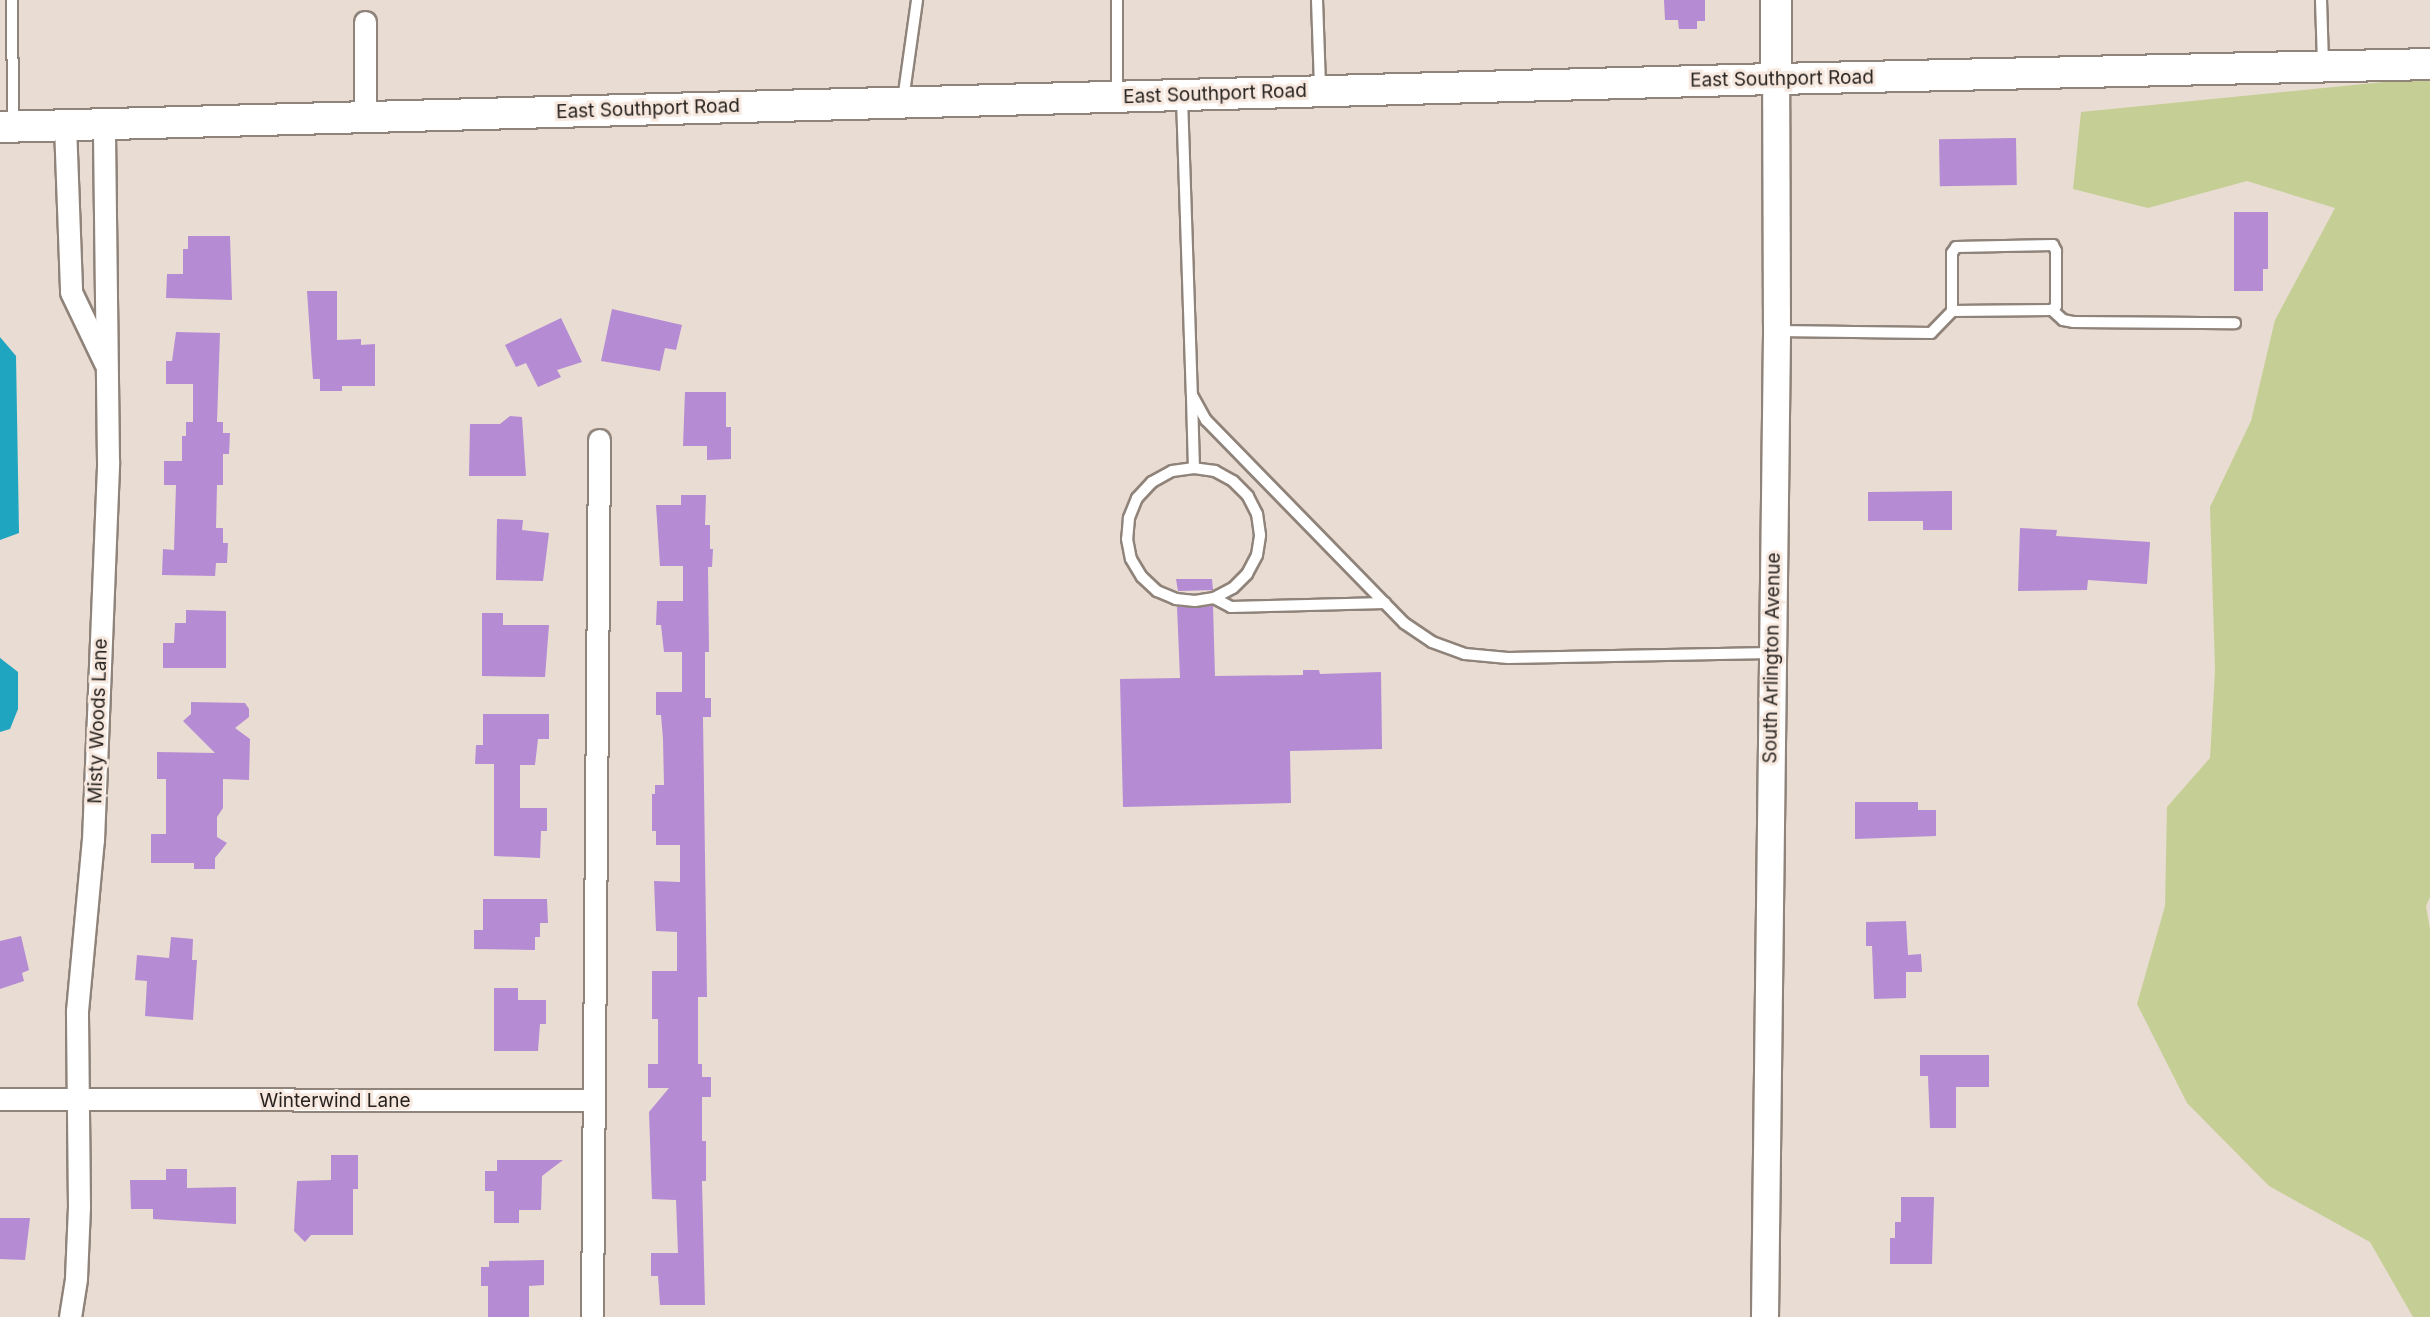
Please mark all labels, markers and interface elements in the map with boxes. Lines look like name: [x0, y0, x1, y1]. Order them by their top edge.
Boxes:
street label: East Southport Road: [1690, 66, 1874, 92]
street label: East Southport Road: [1123, 79, 1307, 109]
street label: East Southport Road: [556, 94, 740, 124]
street label: South Arlington Avenue: [1759, 552, 1785, 764]
street label: Misty Woods Lane: [84, 638, 112, 804]
street label: Winterwind Lane: [259, 1090, 411, 1112]

